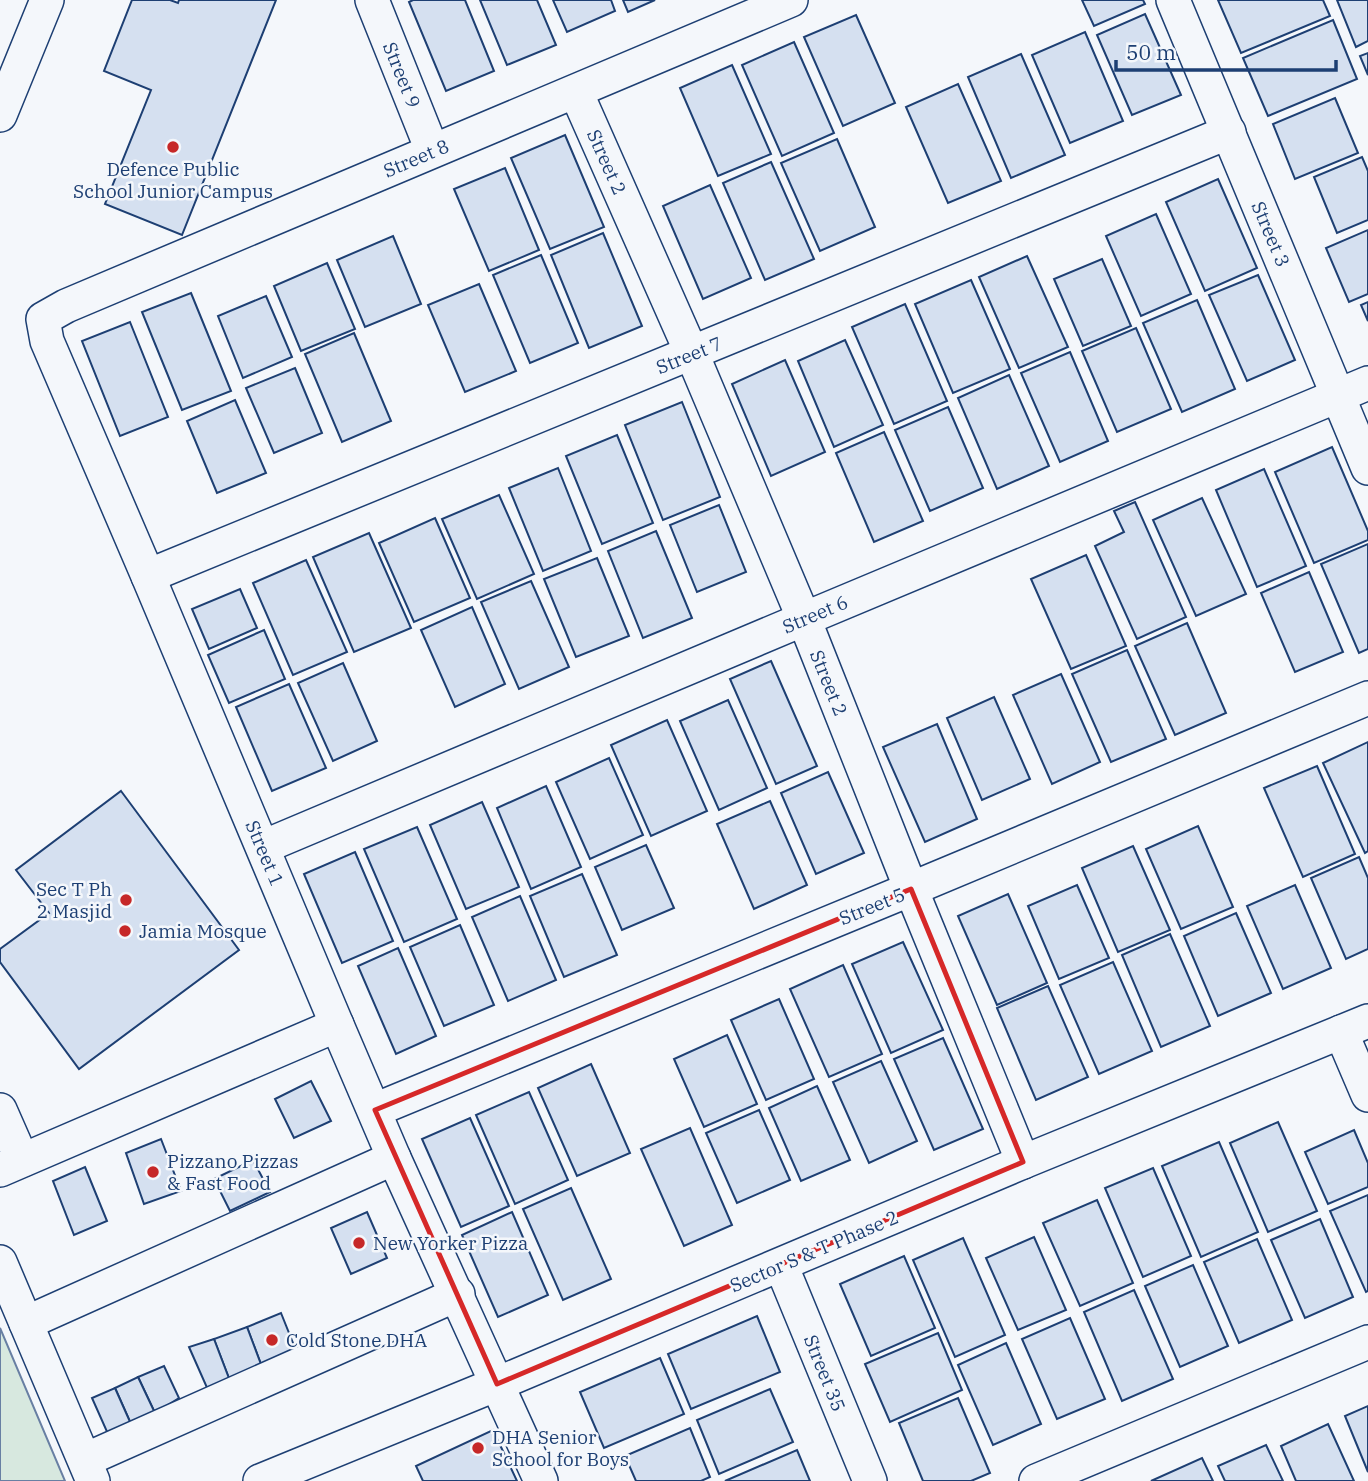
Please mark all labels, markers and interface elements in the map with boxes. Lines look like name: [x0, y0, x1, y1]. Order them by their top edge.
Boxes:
scale bar: [1116, 28, 1336, 72]
street label: Street 9: [378, 38, 426, 112]
text: 50 m: [1126, 38, 1176, 66]
street label: Street 2: [582, 126, 632, 198]
street label: Street 8: [379, 133, 453, 183]
marker: Defence Public School Junior Campus: [165, 139, 181, 155]
place label: Defence Public School Junior Campus: [73, 157, 273, 203]
street label: Street 3: [1246, 197, 1296, 271]
street label: Street 7: [652, 331, 726, 379]
street label: Street 6: [778, 589, 852, 639]
street label: Street 2: [805, 646, 853, 720]
street label: Street 1: [240, 816, 290, 890]
place label: Sec T Ph 2 Masjid: [36, 877, 112, 923]
street label: Street 5: [835, 882, 909, 930]
marker: Sec T Ph 2 Masjid: [118, 892, 134, 908]
place label: Jamia Mosque: [139, 919, 267, 943]
marker: Jamia Mosque: [117, 923, 133, 939]
place label: Pizzano Pizzas & Fast Food: [167, 1149, 299, 1195]
marker: Pizzano Pizzas & Fast Food: [145, 1164, 161, 1180]
street label: Sector S & T Phase 2: [726, 1205, 902, 1297]
place label: New Yorker Pizza: [373, 1231, 528, 1255]
marker: New Yorker Pizza: [351, 1235, 367, 1251]
place label: Cold Stone DHA: [286, 1328, 427, 1352]
street label: Street 35: [799, 1331, 851, 1415]
marker: Cold Stone DHA: [264, 1332, 280, 1348]
place label: DHA Senior School for Boys: [492, 1425, 629, 1471]
marker: DHA Senior School for Boys: [470, 1440, 486, 1456]

